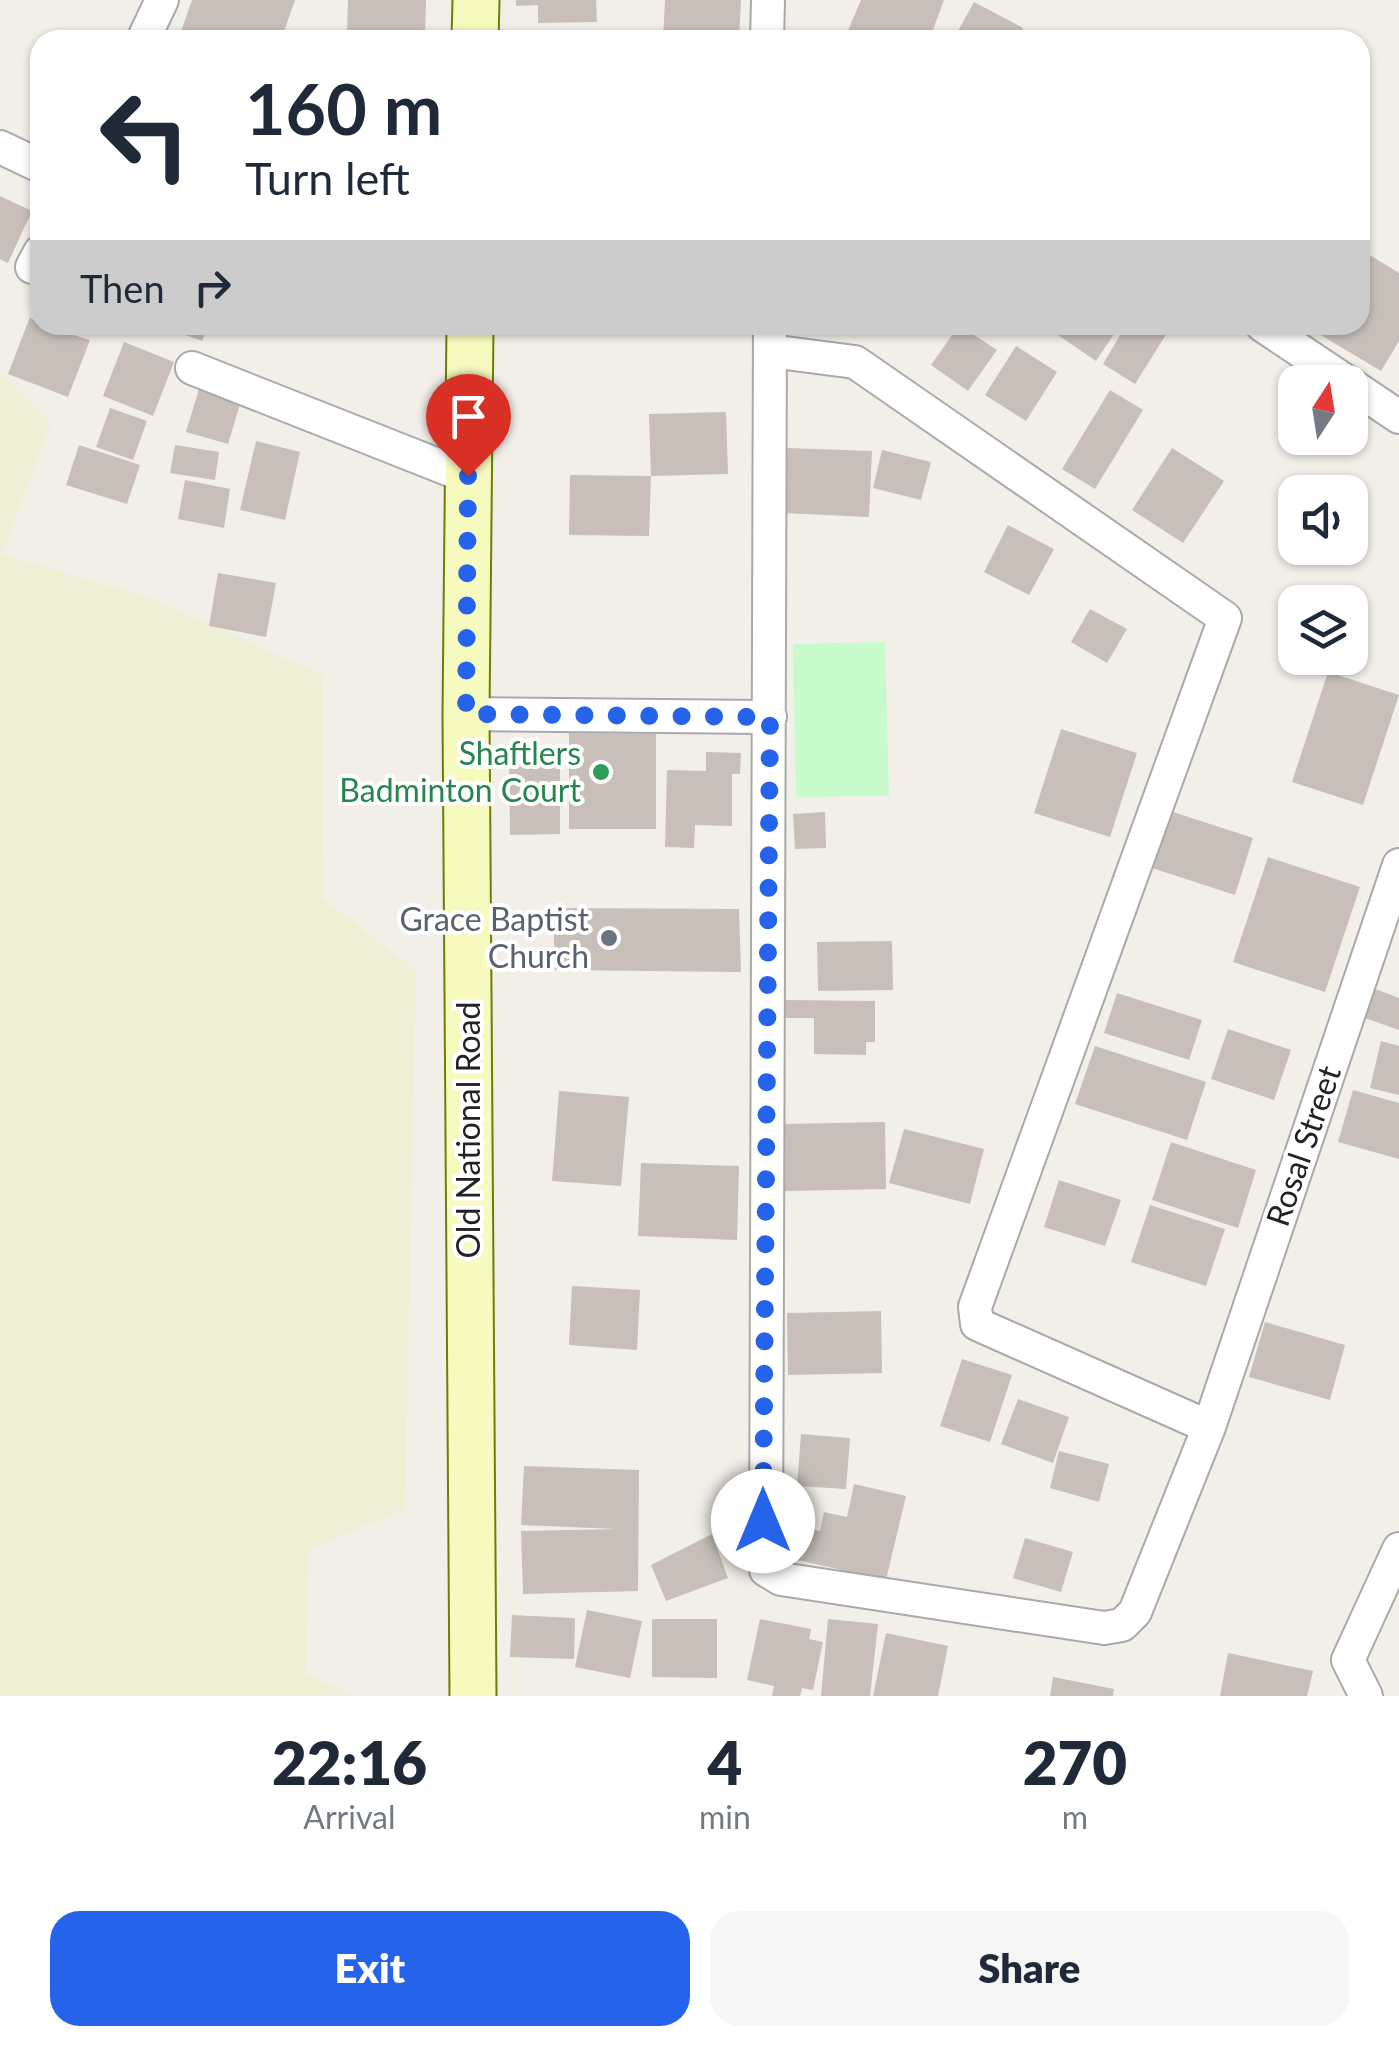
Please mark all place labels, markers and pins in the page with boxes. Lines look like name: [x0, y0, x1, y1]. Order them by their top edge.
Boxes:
pin: [426, 374, 511, 477]
place label: Shaftlers Badminton Court: [339, 733, 582, 809]
marker: Shaftlers Badminton Court: [590, 761, 612, 783]
place label: Grace Baptist Church: [399, 899, 590, 975]
marker: Grace Baptist Church: [598, 927, 620, 949]

